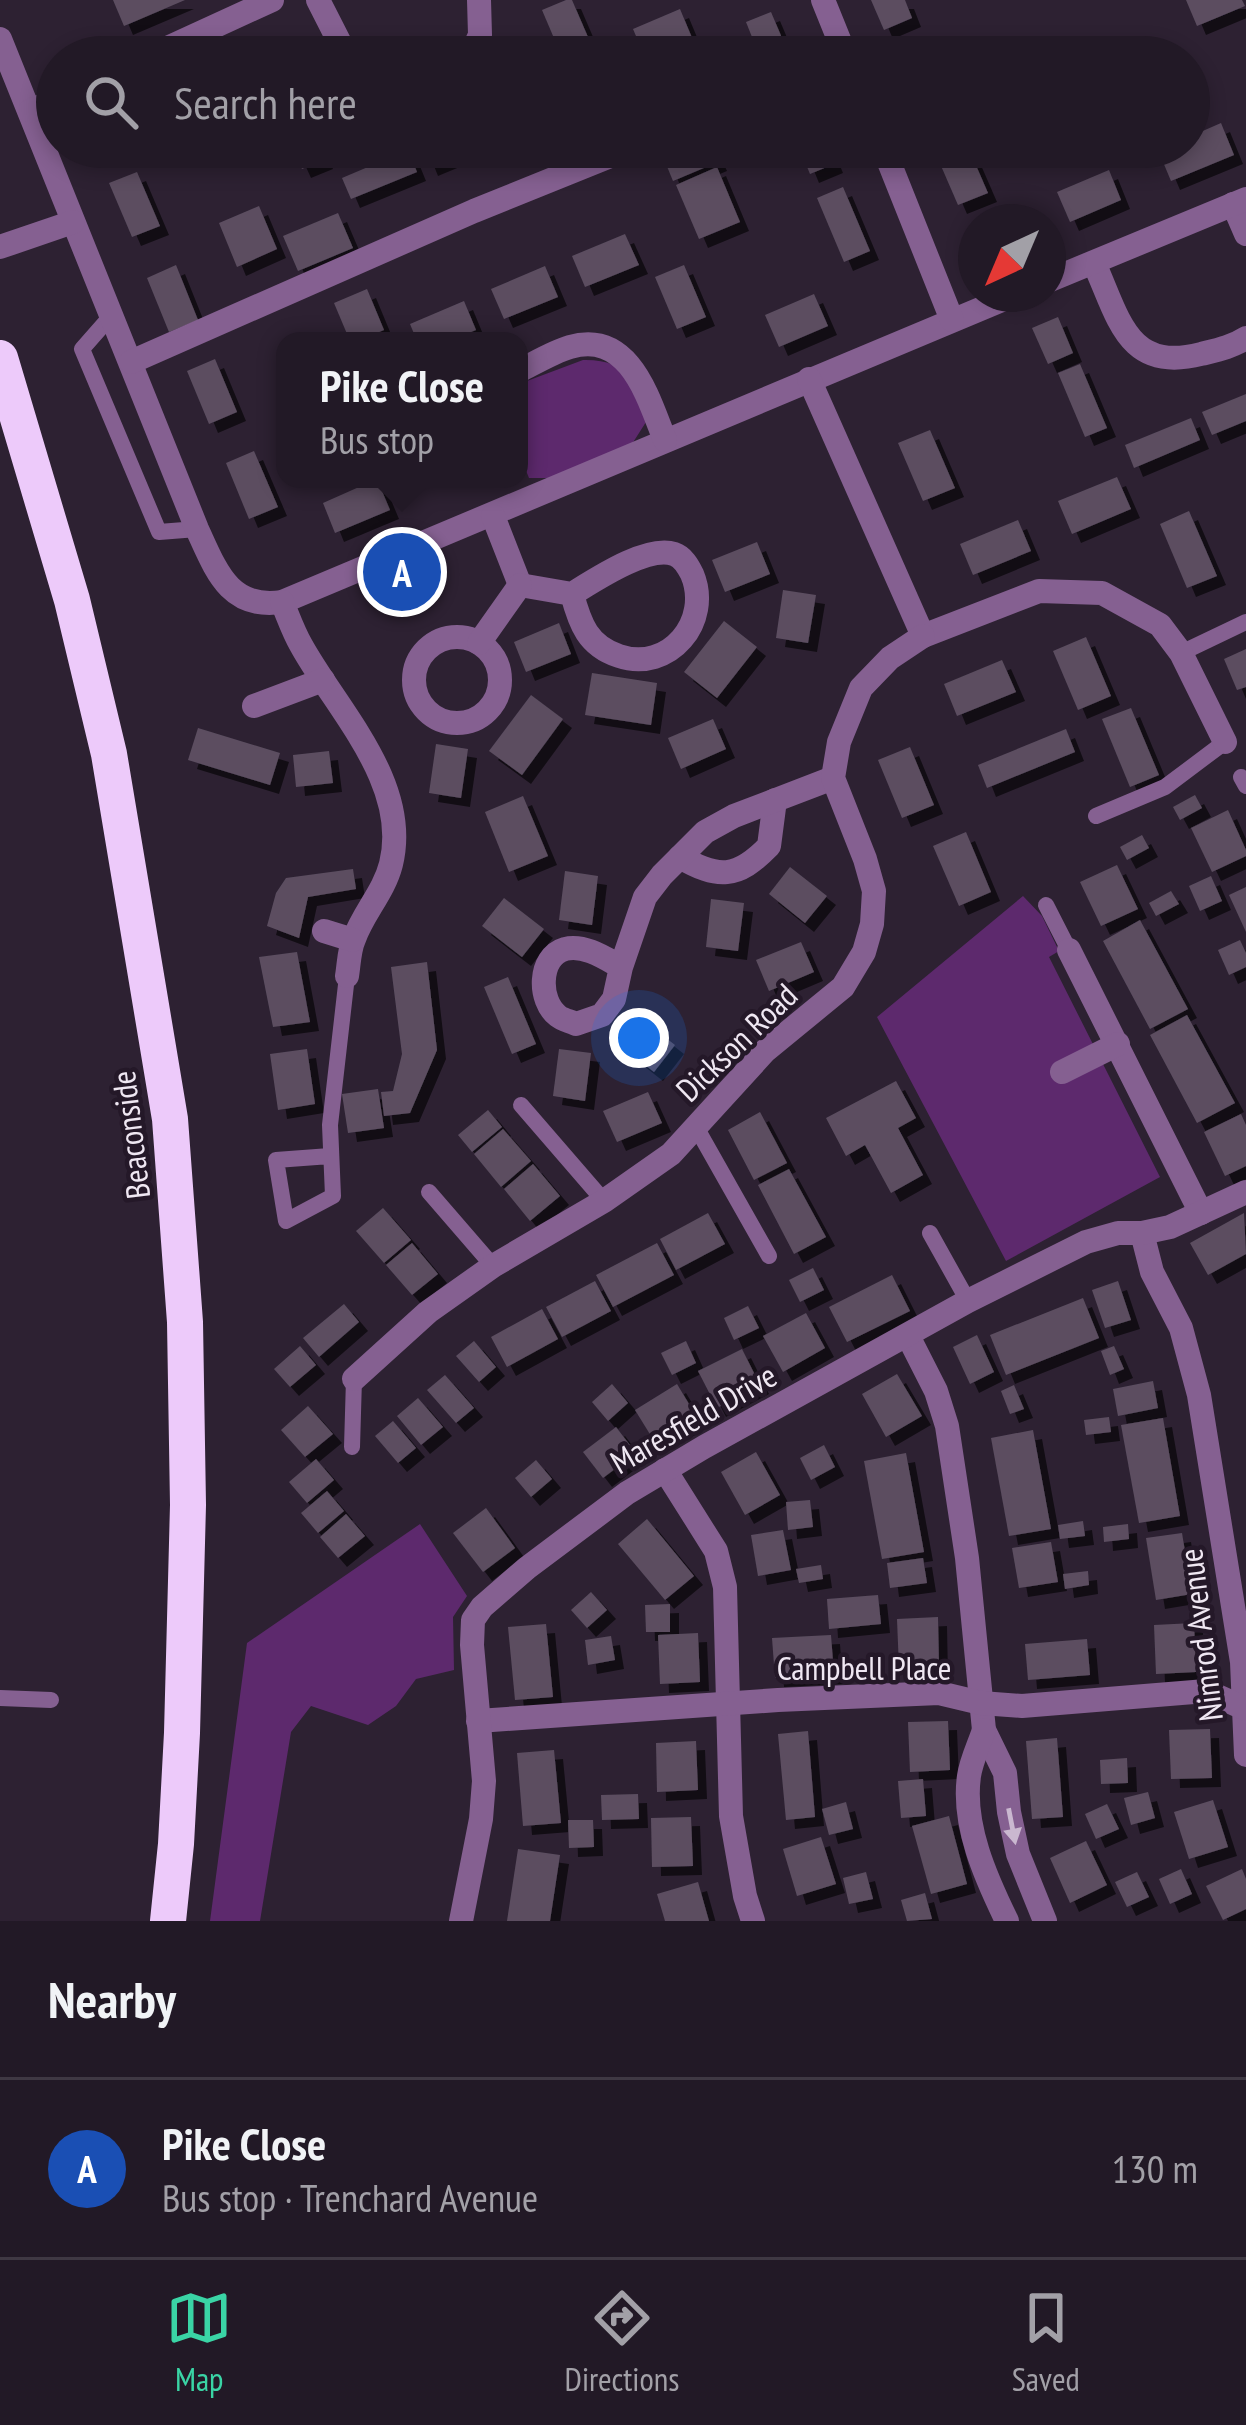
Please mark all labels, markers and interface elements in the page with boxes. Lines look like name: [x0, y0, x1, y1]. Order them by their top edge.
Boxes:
search box: [36, 36, 1210, 168]
icon: search: [78, 69, 144, 135]
text: Search here: [174, 73, 357, 131]
north arrow: [958, 204, 1066, 312]
popup: [276, 332, 528, 488]
text: Pike Close: [320, 356, 484, 414]
text: Bus stop: [320, 414, 434, 465]
pin: A: [363, 527, 441, 617]
street label: Dickson Road: [666, 974, 806, 1110]
your location: [609, 1008, 669, 1068]
street label: Beaconside: [101, 1069, 159, 1201]
street label: Maresfield Drive: [602, 1353, 784, 1483]
street label: Nimrod Avenue: [1168, 1546, 1232, 1724]
street label: Campbell Place: [777, 1646, 951, 1689]
one-way arrow: [1003, 1807, 1022, 1845]
text: Nearby: [48, 1966, 176, 2032]
text: Pike Close: [162, 2114, 326, 2172]
text: A: [77, 2143, 97, 2194]
text: 130 m: [1112, 2143, 1198, 2194]
text: Bus stop · Trenchard Avenue: [162, 2172, 538, 2223]
tab: Map: [166, 2285, 232, 2400]
tab: Directions: [565, 2285, 679, 2400]
tab: Saved: [1012, 2285, 1080, 2400]

